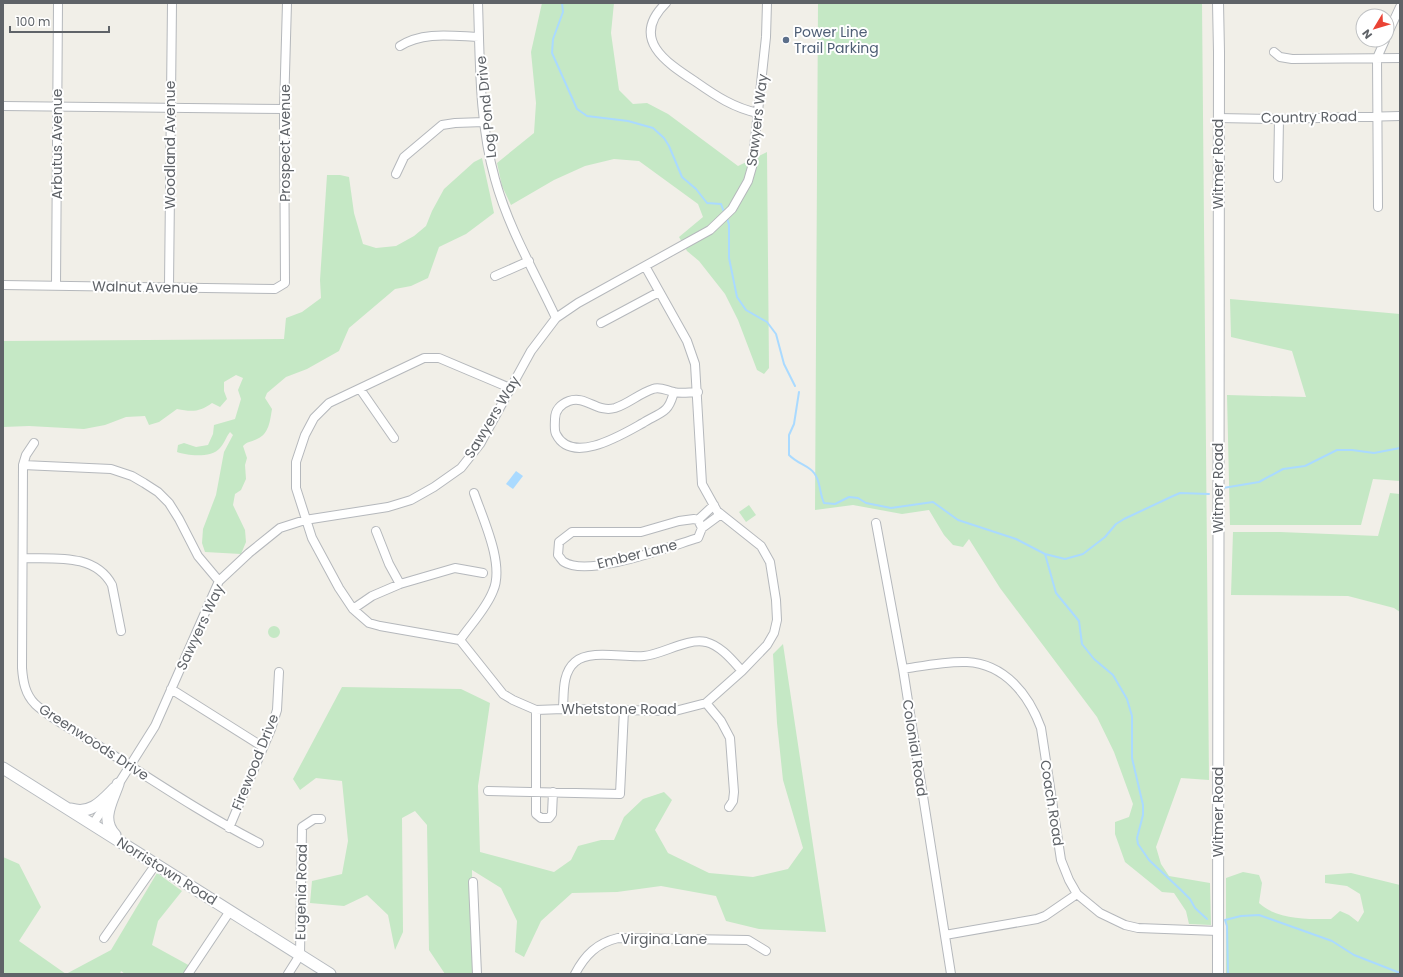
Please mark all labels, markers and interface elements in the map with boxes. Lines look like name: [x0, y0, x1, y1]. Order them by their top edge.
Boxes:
scale bar: [10, 8, 109, 34]
north arrow: [1355, 8, 1395, 48]
text: 100 m: [16, 13, 50, 30]
place label: Power Line Trail Parking: [794, 22, 879, 58]
text: N: [1358, 26, 1376, 42]
marker: Power Line Trail Parking: [781, 35, 791, 45]
street label: Log Pond Drive: [471, 55, 501, 159]
street label: Sawyers Way: [741, 73, 773, 167]
street label: Woodland Avenue: [160, 80, 180, 209]
street label: Prospect Avenue: [275, 84, 295, 202]
street label: Arbutus Avenue: [47, 88, 67, 199]
street label: Country Road: [1261, 106, 1357, 128]
street label: Witmer Road: [1208, 119, 1228, 209]
street label: Walnut Avenue: [92, 276, 198, 298]
street label: Sawyers Way: [459, 372, 525, 462]
street label: Witmer Road: [1208, 443, 1228, 533]
street label: Ember Lane: [595, 534, 679, 574]
street label: Sawyers Way: [171, 581, 229, 673]
street label: Colonial Road: [897, 698, 933, 798]
street label: Greenwoods Drive: [35, 699, 153, 785]
street label: Whetstone Road: [561, 699, 677, 719]
street label: Firewood Drive: [227, 711, 284, 813]
street label: Coach Road: [1035, 759, 1069, 847]
street label: Witmer Road: [1208, 767, 1228, 857]
street label: Norristown Road: [113, 832, 221, 910]
street label: Eugenia Road: [290, 844, 312, 940]
street label: Virgina Lane: [621, 929, 707, 949]

